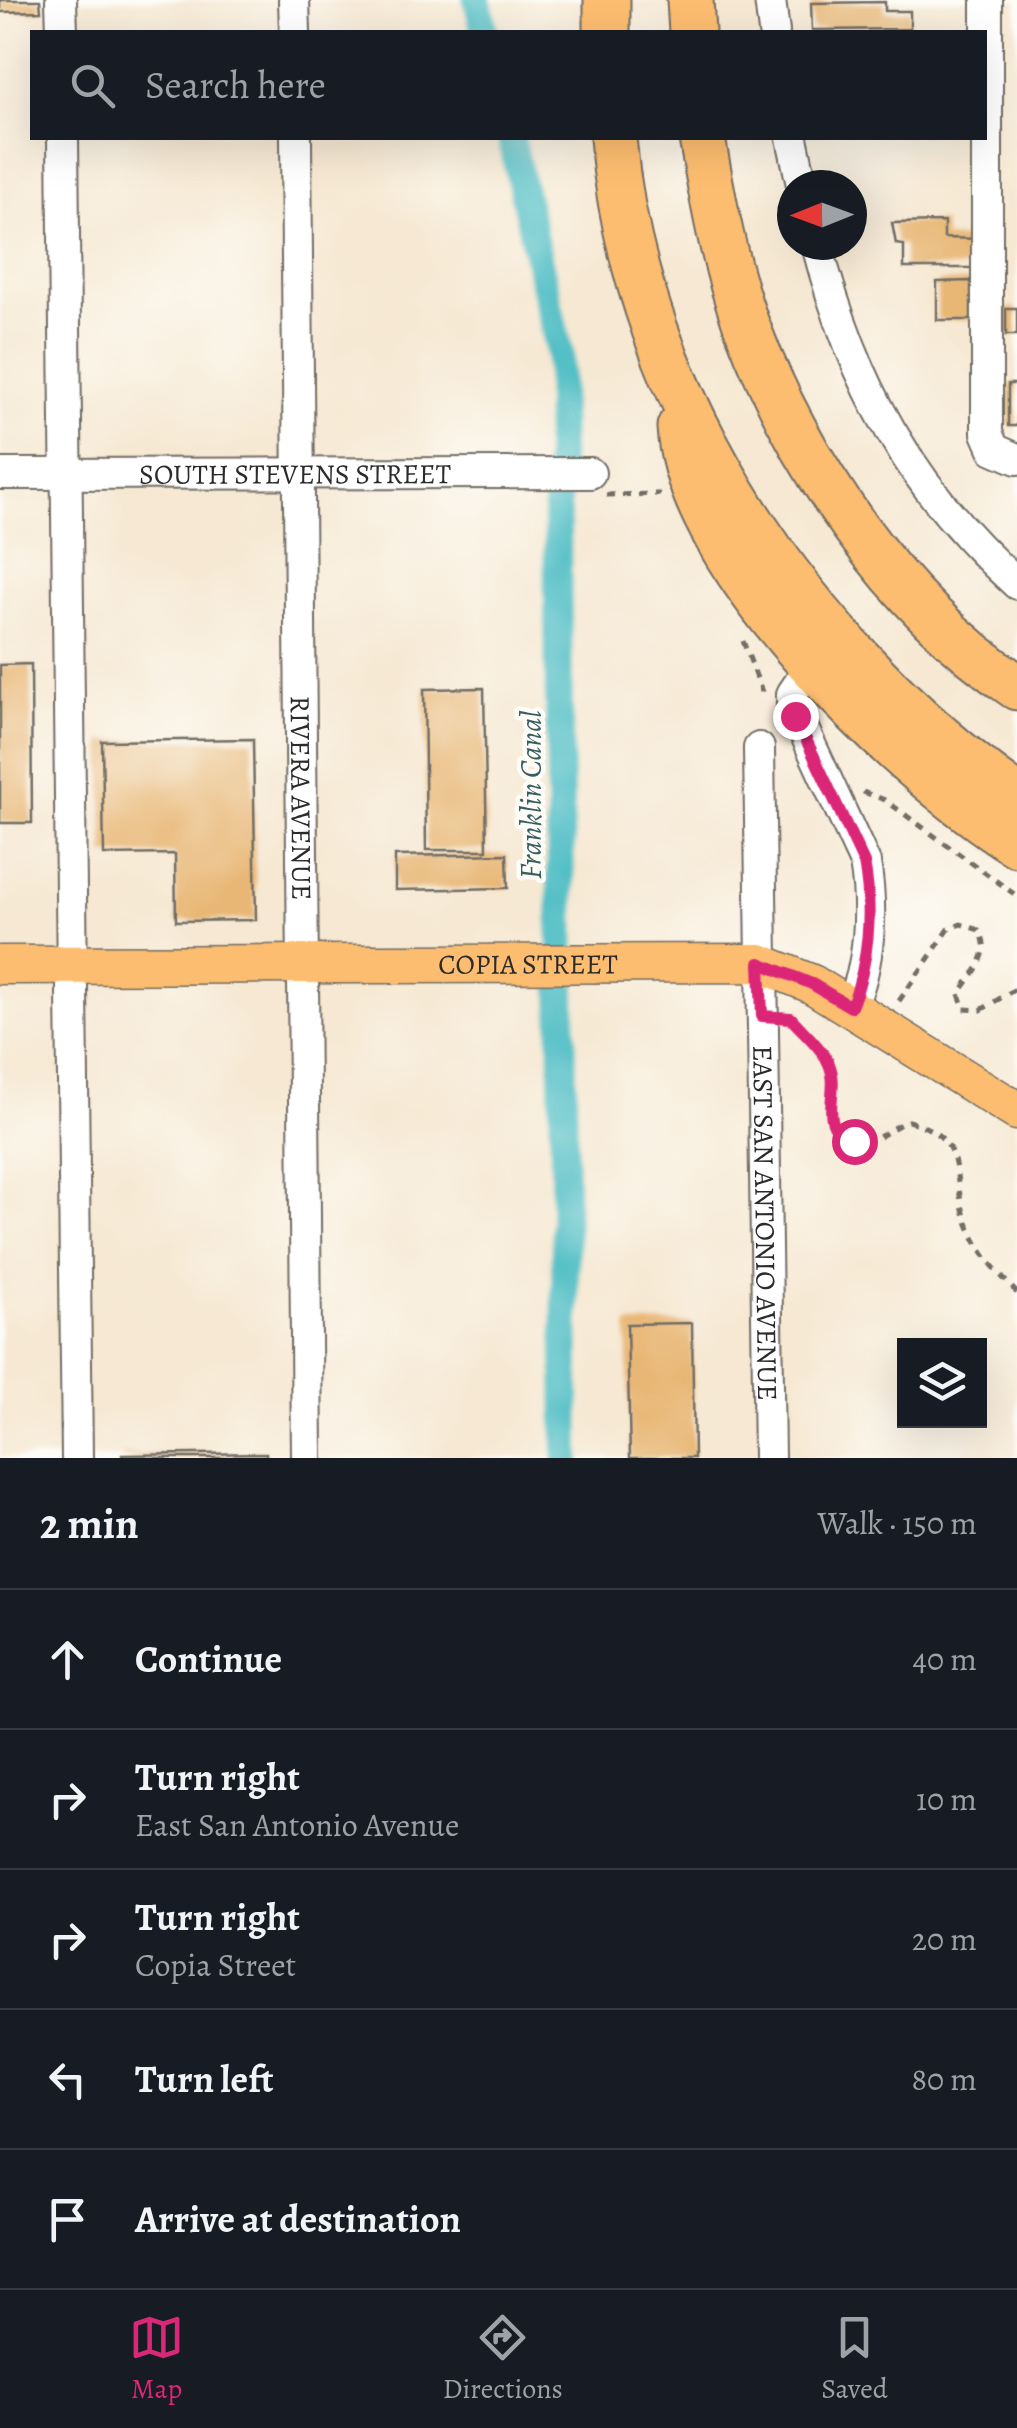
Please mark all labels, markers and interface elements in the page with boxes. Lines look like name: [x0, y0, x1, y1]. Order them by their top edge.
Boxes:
search box: [30, 30, 987, 140]
icon: search: [65, 58, 120, 113]
text: Search here: [145, 59, 326, 111]
north arrow: [777, 170, 867, 260]
street label: SOUTH STEVENS STREET: [139, 455, 451, 494]
route end: [773, 694, 819, 740]
street label: RIVERA AVENUE: [281, 696, 320, 900]
water label: Franklin Canal: [511, 710, 551, 880]
street label: COPIA STREET: [438, 945, 618, 984]
street label: EAST SAN ANTONIO AVENUE: [743, 1045, 786, 1401]
route start: [832, 1119, 878, 1165]
map controls: [897, 1338, 987, 1428]
button: layers: [897, 1338, 987, 1428]
text: 2 min: [40, 1495, 139, 1552]
text: Walk · 150 m: [817, 1501, 977, 1545]
icon: ahead: [40, 1632, 95, 1687]
text: Continue: [135, 1633, 282, 1685]
text: 40 m: [912, 1637, 977, 1681]
text: Turn right: [135, 1751, 300, 1803]
icon: right: [40, 1772, 95, 1827]
text: 10 m: [916, 1777, 977, 1821]
text: East San Antonio Avenue: [135, 1803, 459, 1847]
text: Turn right: [135, 1891, 300, 1943]
icon: right: [40, 1912, 95, 1967]
text: 20 m: [912, 1917, 977, 1961]
text: Copia Street: [135, 1943, 296, 1987]
icon: left: [40, 2052, 95, 2107]
text: Turn left: [135, 2053, 274, 2105]
text: 80 m: [911, 2057, 977, 2101]
icon: arrive: [40, 2192, 95, 2247]
text: Arrive at destination: [135, 2193, 461, 2245]
tab: Map: [129, 2310, 184, 2408]
tab: Directions: [443, 2310, 563, 2408]
tab: Saved: [821, 2310, 888, 2408]

